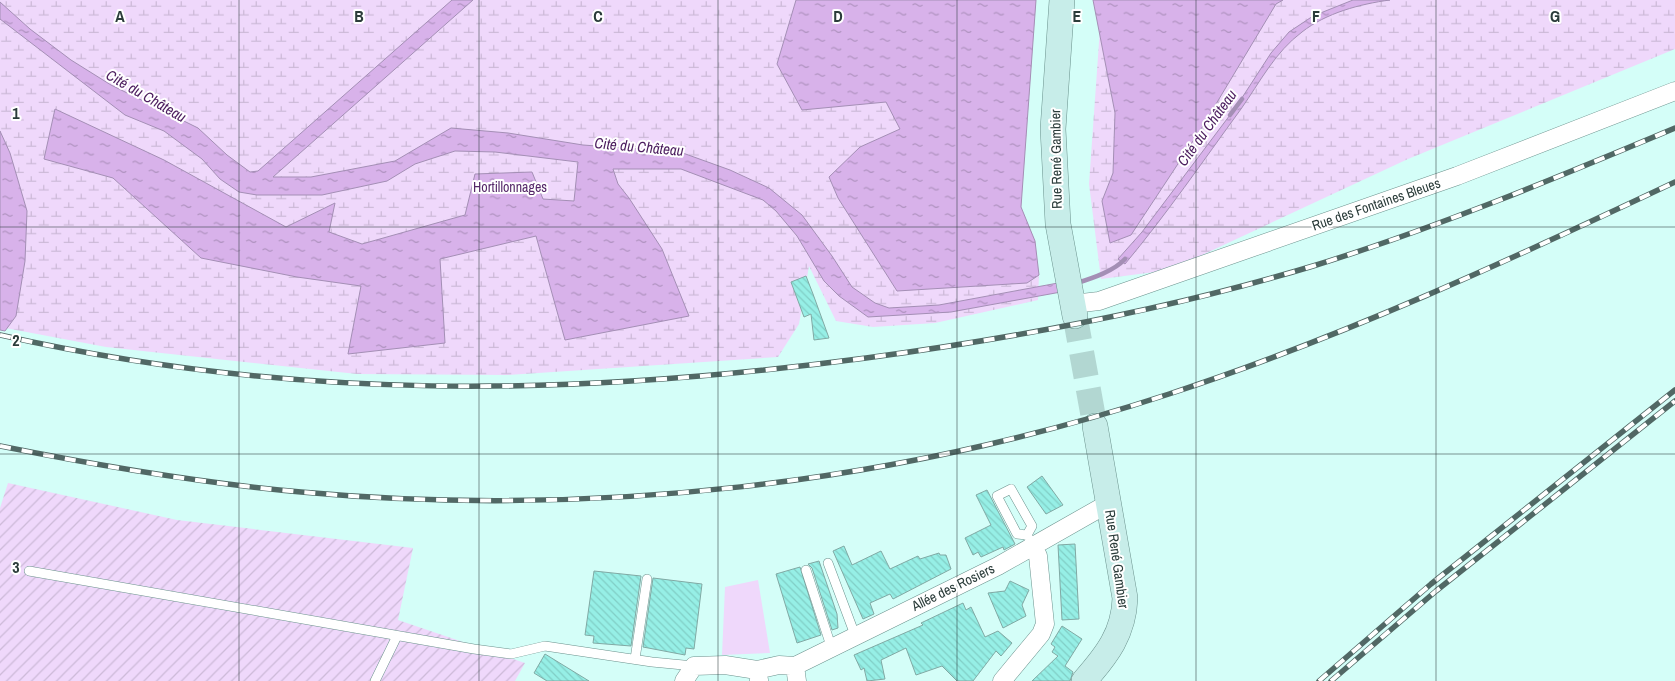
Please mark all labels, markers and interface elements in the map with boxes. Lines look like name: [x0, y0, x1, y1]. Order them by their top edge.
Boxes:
text: A: [115, 5, 125, 27]
text: B: [354, 5, 364, 27]
text: C: [593, 5, 603, 27]
text: D: [833, 5, 843, 27]
text: E: [1073, 5, 1082, 27]
text: F: [1312, 5, 1320, 27]
text: G: [1550, 5, 1560, 27]
water label: Cité du Château: [102, 64, 190, 127]
water label: Cité du Château: [1172, 85, 1242, 170]
text: 1: [12, 102, 20, 124]
street label: Rue René Gambier: [1046, 109, 1066, 209]
water label: Cité du Château: [594, 132, 685, 161]
street label: Rue des Fontaines Bleues: [1309, 173, 1443, 234]
park label: Hortillonnages: [473, 178, 547, 196]
text: 2: [12, 329, 20, 351]
street label: Rue René Gambier: [1101, 508, 1133, 610]
text: 3: [12, 556, 20, 578]
street label: Allée des Rosiers: [908, 559, 998, 615]

